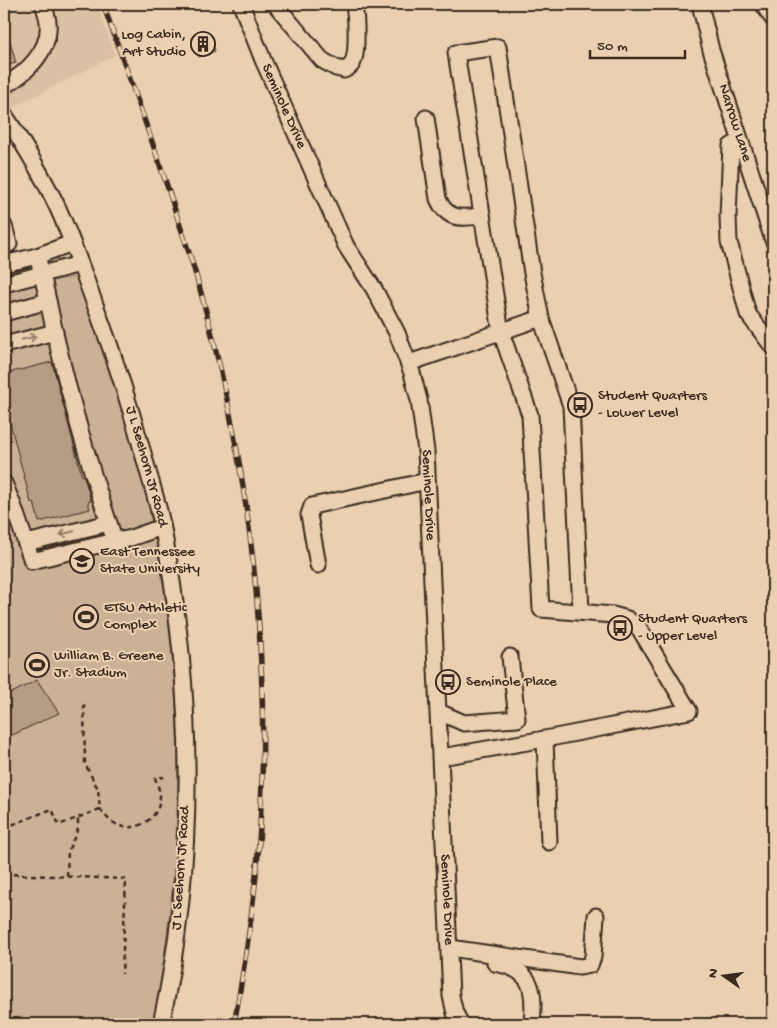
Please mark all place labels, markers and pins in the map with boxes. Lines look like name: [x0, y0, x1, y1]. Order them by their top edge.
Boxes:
place label: Log Cabin, Art Studio: [121, 26, 186, 61]
building icon: Log Cabin, Art Studio: [190, 31, 216, 57]
place label: Student Quarters - Lower Level: [598, 387, 707, 422]
bus stop icon: Student Quarters - Lower Level: [567, 392, 593, 418]
place label: East Tennessee State University: [100, 543, 200, 578]
school or university icon: East Tennessee State University: [69, 548, 95, 574]
place label: ETSU Athletic Complex: [104, 599, 188, 634]
sports icon: ETSU Athletic Complex: [73, 604, 99, 630]
place label: Student Quarters - Upper Level: [638, 610, 747, 645]
bus stop icon: Student Quarters - Upper Level: [607, 615, 633, 641]
place label: William B. Greene Jr. Stadium: [54, 647, 164, 682]
sports icon: William B. Greene Jr. Stadium: [24, 652, 50, 678]
bus stop icon: Seminole Place: [435, 669, 461, 695]
place label: Seminole Place: [466, 673, 557, 691]

